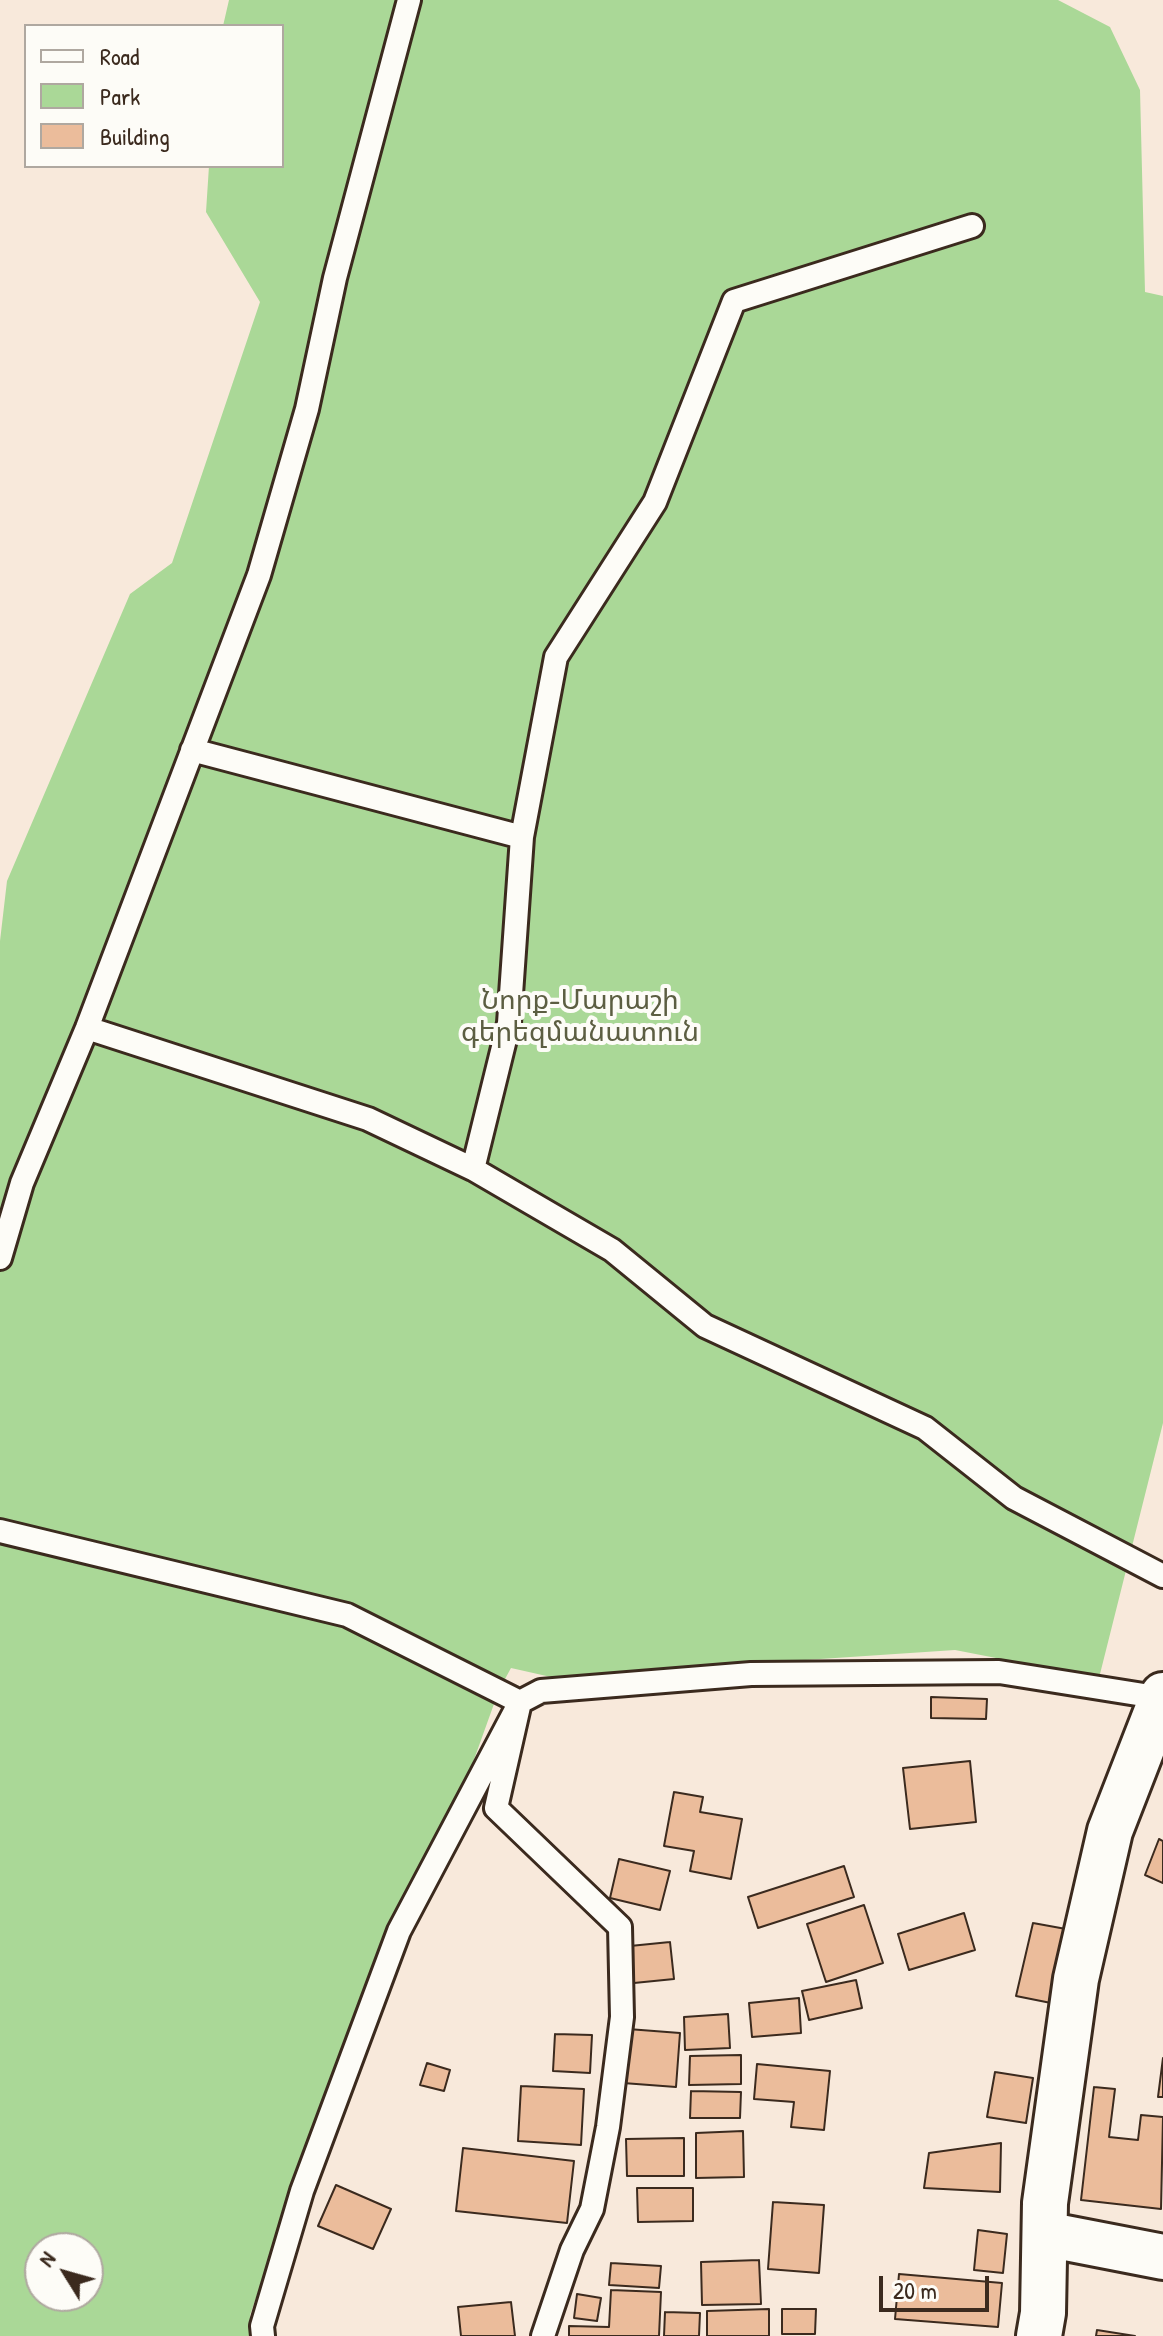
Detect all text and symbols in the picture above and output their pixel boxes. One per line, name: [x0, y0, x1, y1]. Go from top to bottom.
legend: [24, 24, 284, 168]
text: Road: [100, 40, 139, 72]
text: Park: [100, 80, 140, 112]
text: Building: [100, 120, 170, 152]
park label: Նորք-Մարաշի գերեզմանատուն: [461, 985, 699, 1051]
north arrow: [24, 2232, 104, 2312]
text: N: [31, 2245, 62, 2272]
scale bar: [883, 2260, 993, 2310]
text: 20 m: [893, 2274, 937, 2306]

